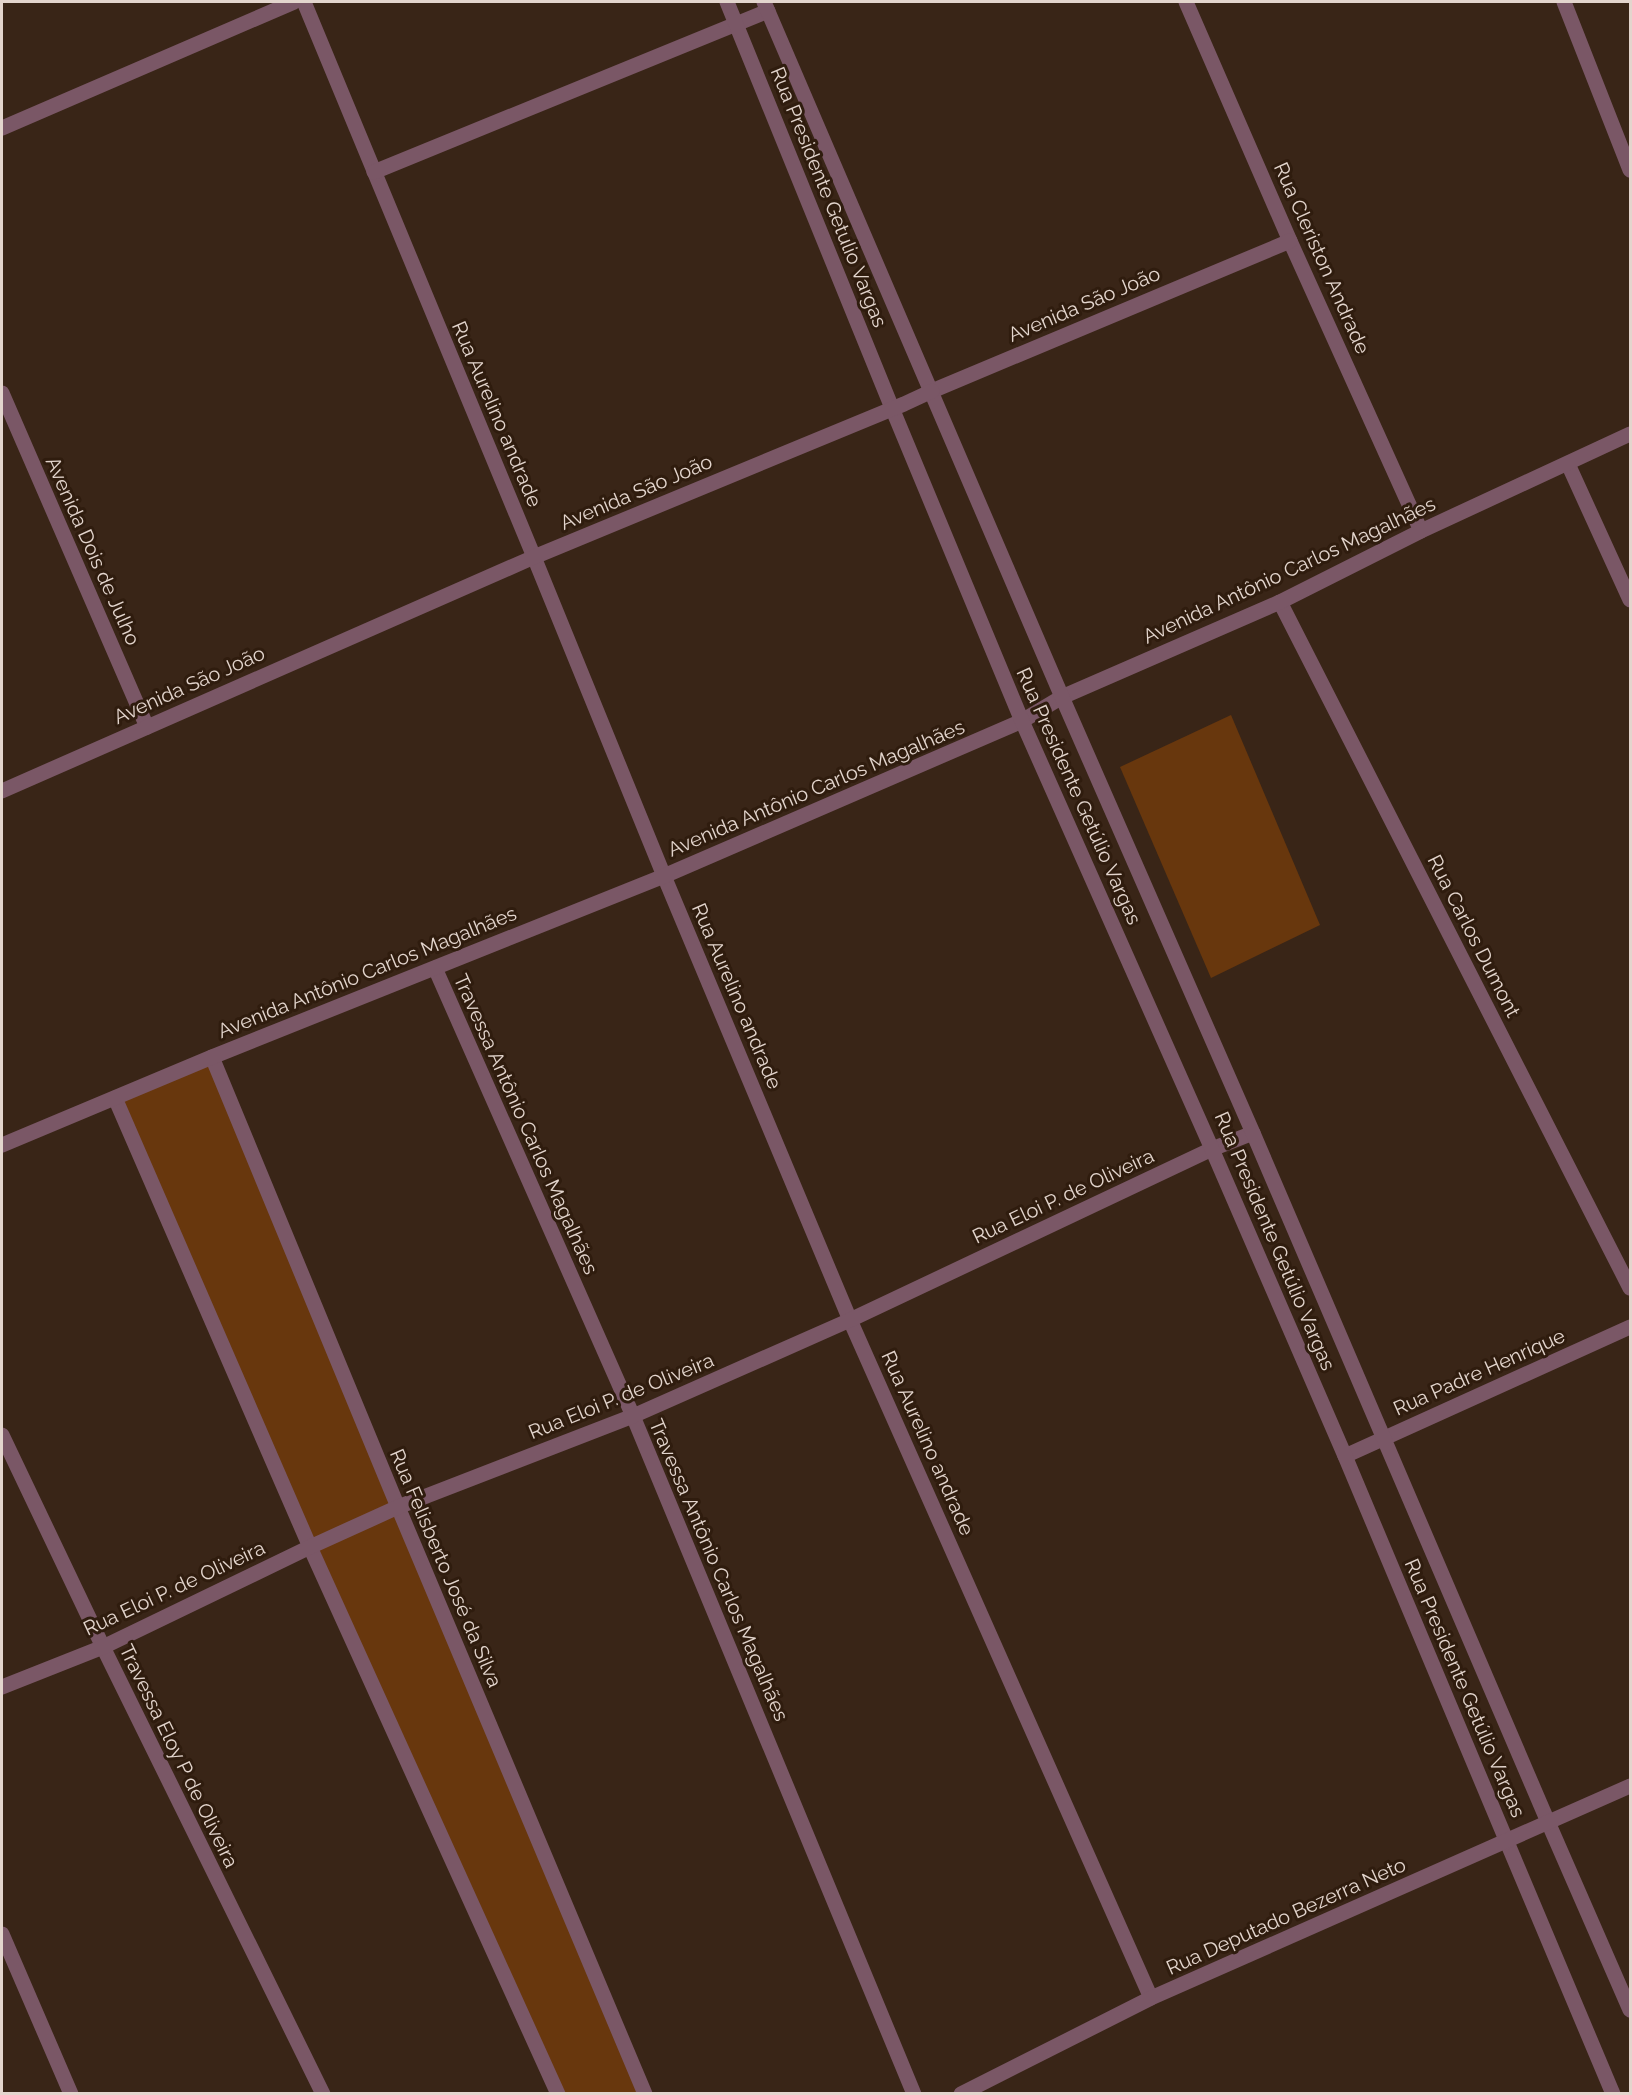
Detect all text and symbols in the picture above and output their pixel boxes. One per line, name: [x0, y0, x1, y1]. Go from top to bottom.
street label: Rua Presidente Getulio Vargas: [766, 63, 892, 331]
street label: Rua Cleriston Andrade: [1269, 159, 1375, 358]
street label: Avenida São João: [1004, 261, 1164, 347]
street label: Rua Aurelino andrade: [447, 318, 547, 511]
street label: Avenida São João: [556, 449, 716, 535]
street label: Avenida Dois de Julho: [41, 453, 145, 649]
street label: Avenida Antônio Carlos Magalhães: [1139, 492, 1439, 648]
street label: Avenida São João: [110, 641, 268, 729]
street label: Rua Presidente Getúlio Vargas: [1011, 664, 1147, 928]
street label: Avenida Antônio Carlos Magalhães: [664, 714, 968, 862]
street label: Rua Carlos Dumont: [1423, 851, 1526, 1022]
street label: Rua Aurelino andrade: [687, 900, 787, 1093]
street label: Avenida Antônio Carlos Magalhães: [214, 901, 520, 1043]
street label: Travessa Antônio Carlos Magalhães: [449, 970, 603, 1278]
street label: Rua Presidente Getúlio Vargas: [1210, 1108, 1340, 1374]
street label: Rua Eloi P. de Oliveira: [968, 1143, 1158, 1249]
street label: Rua Padre Henrique: [1389, 1323, 1569, 1421]
street label: Rua Aurelino andrade: [877, 1347, 980, 1539]
street label: Rua Eloi P. de Oliveira: [525, 1348, 717, 1444]
street label: Travessa Antônio Carlos Magalhães: [644, 1415, 794, 1725]
street label: Rua Felisberto José da Silva: [385, 1445, 507, 1691]
street label: Rua Eloi P. de Oliveira: [79, 1535, 269, 1641]
street label: Rua Presidente Getúlio Vargas: [1400, 1555, 1530, 1821]
street label: Travessa Eloy P de Oliveira: [114, 1641, 244, 1871]
street label: Rua Deputado Bezerra Neto: [1162, 1852, 1410, 1980]

